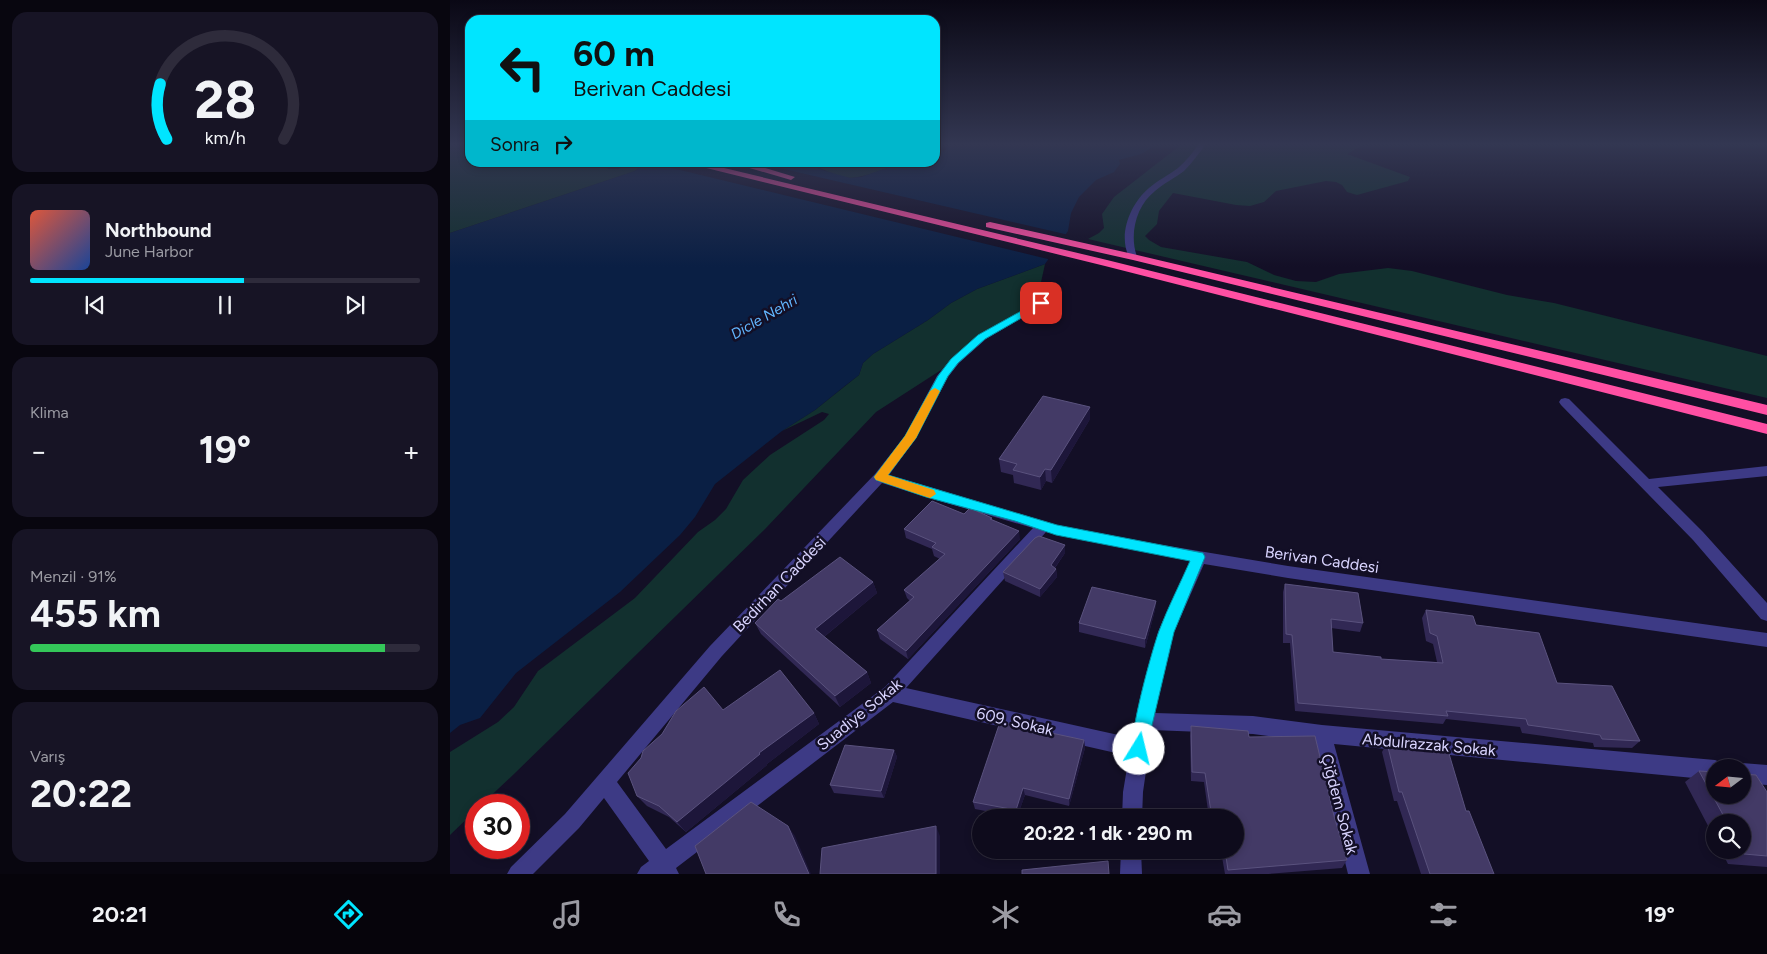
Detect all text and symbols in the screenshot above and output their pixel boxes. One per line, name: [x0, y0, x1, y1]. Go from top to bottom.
text: 60 m: [573, 33, 655, 75]
icon: left: [490, 35, 555, 100]
text: 28: [194, 69, 256, 131]
text: Berivan Caddesi: [573, 75, 731, 102]
text: km/h: [205, 127, 245, 148]
icon: right: [549, 130, 577, 158]
text: Sonra: [490, 133, 539, 156]
text: Northbound: [105, 219, 212, 242]
text: June Harbor: [105, 242, 193, 261]
pin: [1020, 282, 1062, 324]
icon: arrive: [1027, 289, 1055, 317]
water label: Dicle Nehri: [727, 290, 801, 343]
icon: previous: [81, 291, 109, 319]
icon: pause: [211, 291, 239, 319]
icon: next: [341, 291, 369, 319]
text: Klima: [30, 403, 69, 422]
text: 19°: [199, 427, 251, 473]
text: −: [30, 434, 47, 468]
text: +: [403, 434, 420, 468]
street label: Bedirhan Caddesi: [729, 533, 830, 636]
street label: Berivan Caddesi: [1264, 542, 1380, 577]
text: Menzil · 91%: [30, 567, 117, 586]
text: 455 km: [30, 591, 161, 637]
street label: Suadiye Sokak: [813, 674, 906, 754]
street label: 609. Sokak: [975, 703, 1055, 740]
position arrow: [1112, 722, 1164, 774]
street label: Abdulrazzak Sokak: [1361, 729, 1497, 760]
text: Varış: [30, 747, 65, 766]
street label: Çiğdem Sokak: [1317, 752, 1362, 857]
north arrow: [1706, 759, 1751, 804]
map controls: [1706, 759, 1751, 859]
text: 20:22: [30, 771, 132, 817]
speed limit sign: 30: [465, 794, 530, 859]
button: search: [1706, 814, 1751, 859]
text: 20:22 · 1 dk · 290 m: [1024, 822, 1192, 845]
icon: directions: [331, 897, 366, 932]
icon: music: [550, 897, 585, 932]
icon: phone: [769, 897, 804, 932]
icon: climate: [988, 897, 1023, 932]
icon: car: [1207, 897, 1242, 932]
icon: filters: [1426, 897, 1461, 932]
text: 20:21: [92, 901, 148, 928]
text: 19°: [1645, 901, 1675, 928]

